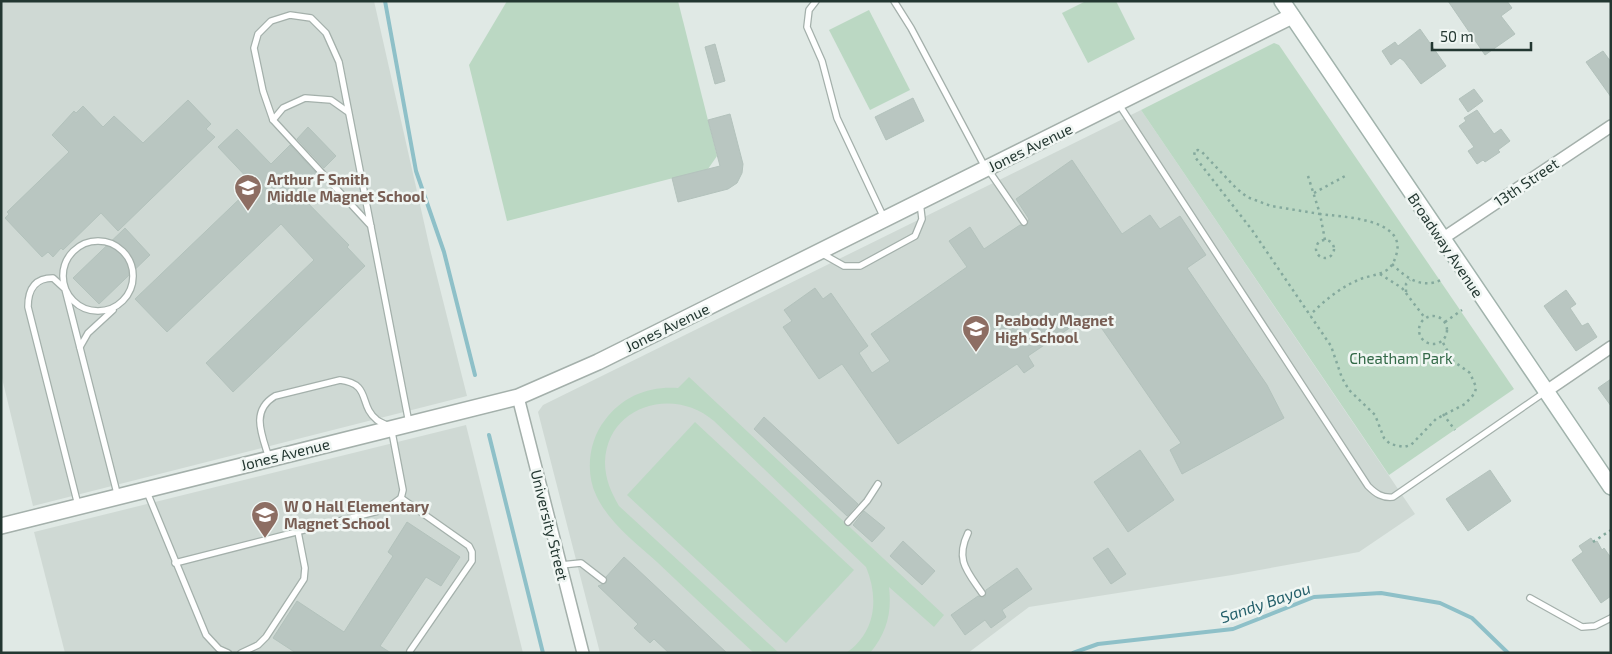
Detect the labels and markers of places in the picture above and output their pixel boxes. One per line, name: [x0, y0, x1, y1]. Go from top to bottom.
place label: Arthur F Smith Middle Magnet School: [267, 170, 425, 205]
school or university icon: Arthur F Smith Middle Magnet School: [233, 173, 263, 212]
place label: Peabody Magnet High School: [995, 311, 1114, 346]
school or university icon: Peabody Magnet High School: [961, 314, 991, 353]
place label: W O Hall Elementary Magnet School: [284, 497, 430, 532]
school or university icon: W O Hall Elementary Magnet School: [250, 500, 280, 539]

